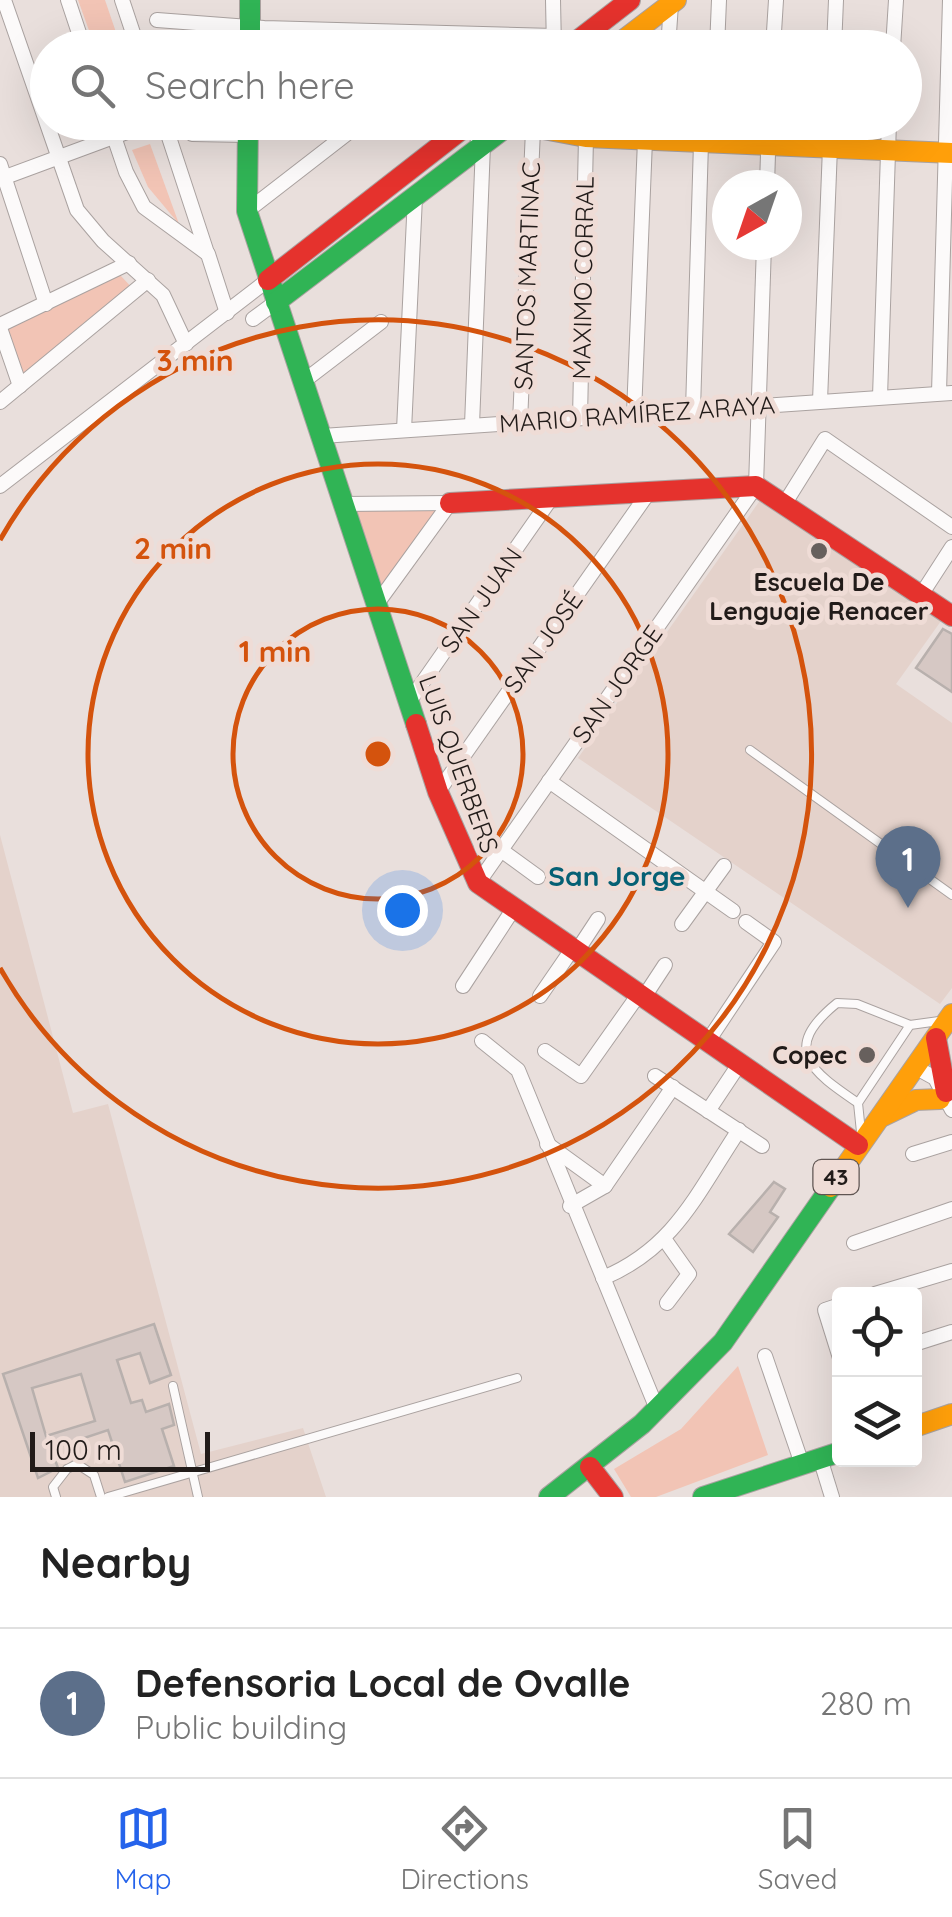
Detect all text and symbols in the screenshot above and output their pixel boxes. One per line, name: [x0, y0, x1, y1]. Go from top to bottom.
search box: [30, 30, 922, 140]
icon: search: [65, 58, 120, 113]
text: Search here: [145, 61, 355, 109]
street label: SANTOS MARTINAC: [507, 161, 546, 391]
north arrow: [712, 170, 802, 260]
street label: MAXIMO CORRAL: [565, 176, 600, 380]
text: 3 min: [156, 341, 234, 379]
street label: MARIO RAMÍREZ ARAYA: [498, 388, 776, 439]
text: 2 min: [134, 529, 212, 567]
marker: Escuela De Lenguaje Renacer: [808, 540, 830, 562]
street label: SAN JUAN: [433, 541, 528, 658]
place label: Escuela De Lenguaje Renacer: [709, 566, 929, 626]
street label: SAN JOSÉ: [496, 585, 589, 699]
street label: SAN JORGE: [565, 619, 669, 749]
text: 1 min: [239, 632, 311, 670]
street label: LUIS QUERBERS: [413, 671, 506, 857]
centre of rings: [360, 736, 396, 772]
pin: 1: [876, 826, 940, 908]
district label: San Jorge: [548, 858, 686, 893]
your location: [377, 885, 428, 936]
place label: Copec: [772, 1039, 847, 1070]
marker: Copec: [856, 1044, 878, 1066]
road number: 43: [814, 1160, 858, 1194]
map controls: [832, 1287, 922, 1467]
button: locate: [832, 1287, 922, 1377]
button: layers: [832, 1377, 922, 1467]
scale bar: [30, 1427, 210, 1472]
text: 100 m: [45, 1432, 122, 1467]
text: Nearby: [40, 1536, 191, 1589]
text: Defensoria Local de Ovalle: [135, 1659, 630, 1707]
text: 1: [66, 1683, 79, 1723]
text: 280 m: [820, 1683, 912, 1723]
text: Public building: [135, 1707, 347, 1747]
tab: Map: [114, 1801, 172, 1896]
tab: Directions: [400, 1801, 529, 1896]
tab: Saved: [758, 1801, 838, 1896]

